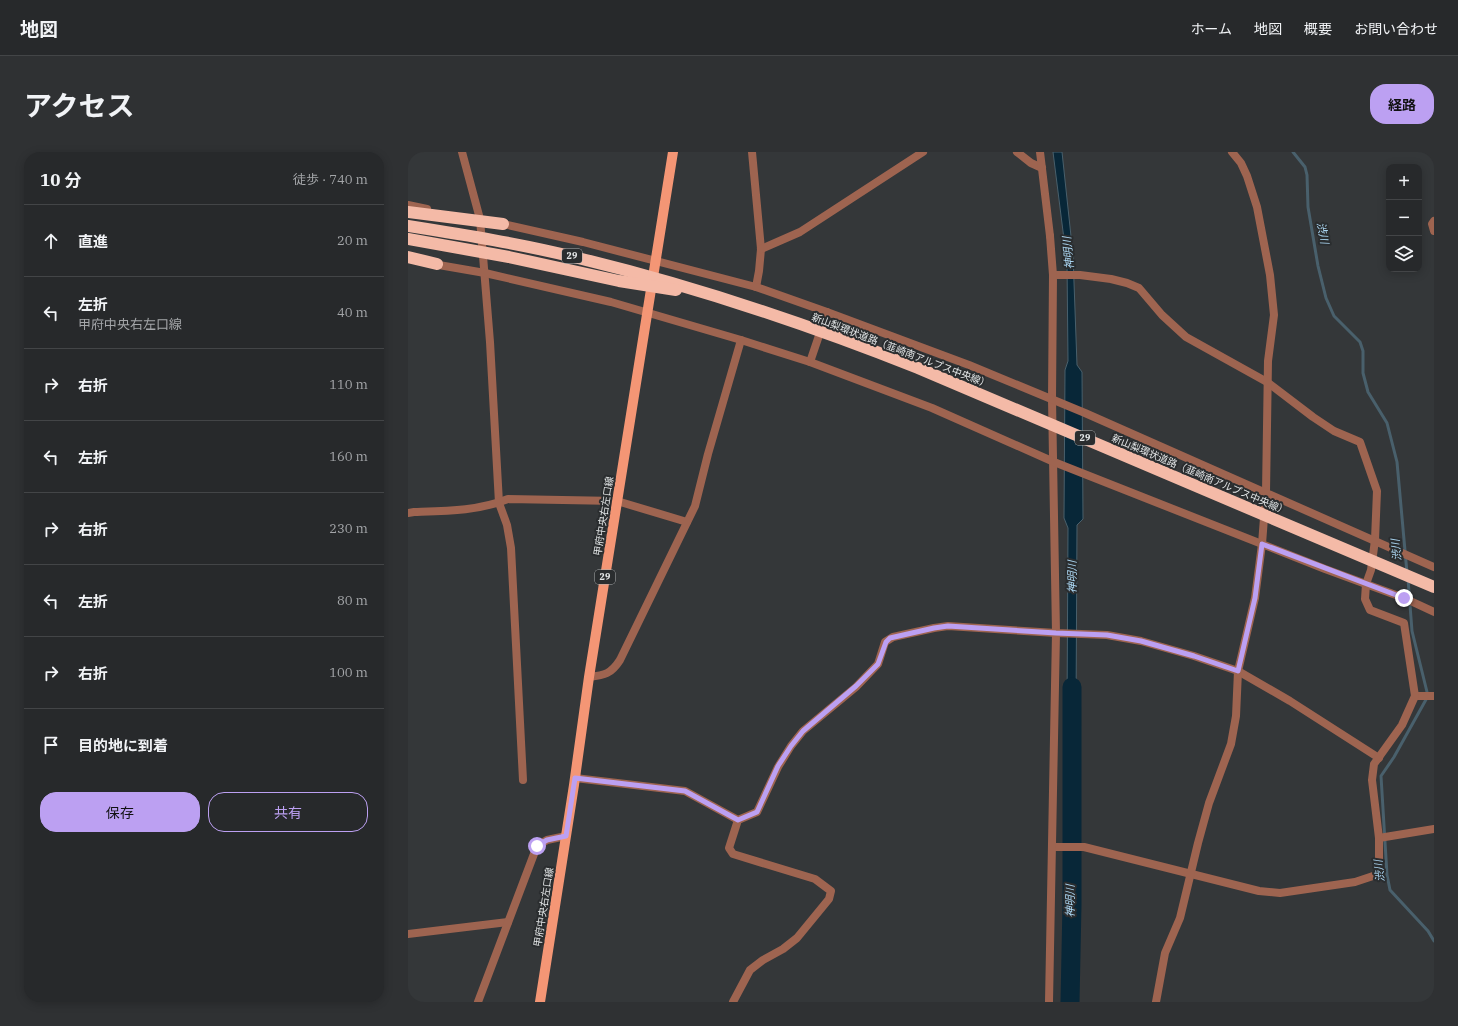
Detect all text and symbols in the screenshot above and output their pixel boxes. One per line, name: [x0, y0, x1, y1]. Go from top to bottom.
text: 地図: [20, 17, 58, 41]
text: ホーム: [1190, 20, 1232, 38]
text: 地図: [1254, 20, 1282, 38]
text: 概要: [1304, 20, 1332, 38]
text: お問い合わせ: [1354, 20, 1438, 38]
button: 経路: [1370, 84, 1434, 124]
text: アクセス: [24, 87, 135, 124]
map controls: [1386, 164, 1422, 272]
button: +: [1386, 164, 1422, 200]
text: 10 分: [40, 169, 81, 191]
text: 徒歩 · 740 m: [293, 171, 368, 188]
button: −: [1386, 200, 1422, 236]
water label: 渋川: [1314, 221, 1332, 246]
icon: ahead: [40, 230, 62, 252]
text: 直進: [78, 232, 108, 251]
text: 20 m: [337, 232, 368, 249]
water label: 神明川: [1060, 235, 1076, 270]
button: layers: [1386, 236, 1422, 272]
road number: 29: [562, 249, 582, 263]
text: 左折: [78, 295, 108, 314]
icon: left: [40, 302, 62, 324]
text: 40 m: [337, 304, 368, 321]
street label: 新山梨環状道路（韮崎南アルプス中央線）: [810, 310, 992, 391]
text: 甲府中央右左口線: [78, 316, 182, 333]
icon: right: [40, 374, 62, 396]
text: 右折: [78, 376, 108, 395]
text: 110 m: [329, 376, 368, 393]
road number: 29: [1075, 431, 1095, 445]
street label: 新山梨環状道路（韮崎南アルプス中央線）: [1110, 431, 1290, 518]
icon: left: [40, 446, 62, 468]
text: 左折: [78, 448, 108, 467]
text: 160 m: [329, 448, 368, 465]
street label: 甲府中央右左口線: [591, 476, 616, 557]
icon: right: [40, 518, 62, 540]
text: 右折: [78, 520, 108, 539]
text: 230 m: [329, 520, 368, 537]
water label: 渋川: [1388, 537, 1404, 562]
water label: 神明川: [1065, 560, 1079, 594]
road number: 29: [595, 570, 615, 584]
route end: [1395, 589, 1413, 607]
icon: left: [40, 590, 62, 612]
text: 左折: [78, 592, 108, 611]
text: 80 m: [337, 592, 368, 609]
icon: right: [40, 662, 62, 684]
text: 右折: [78, 664, 108, 683]
text: 100 m: [329, 664, 368, 681]
icon: arrive: [40, 734, 62, 756]
text: 目的地に到着: [78, 736, 168, 755]
button: 保存: [40, 792, 200, 832]
button: 共有: [208, 792, 368, 832]
route start: [528, 837, 546, 855]
water label: 渋川: [1371, 858, 1387, 883]
street label: 甲府中央右左口線: [531, 867, 556, 948]
water label: 神明川: [1063, 884, 1077, 918]

